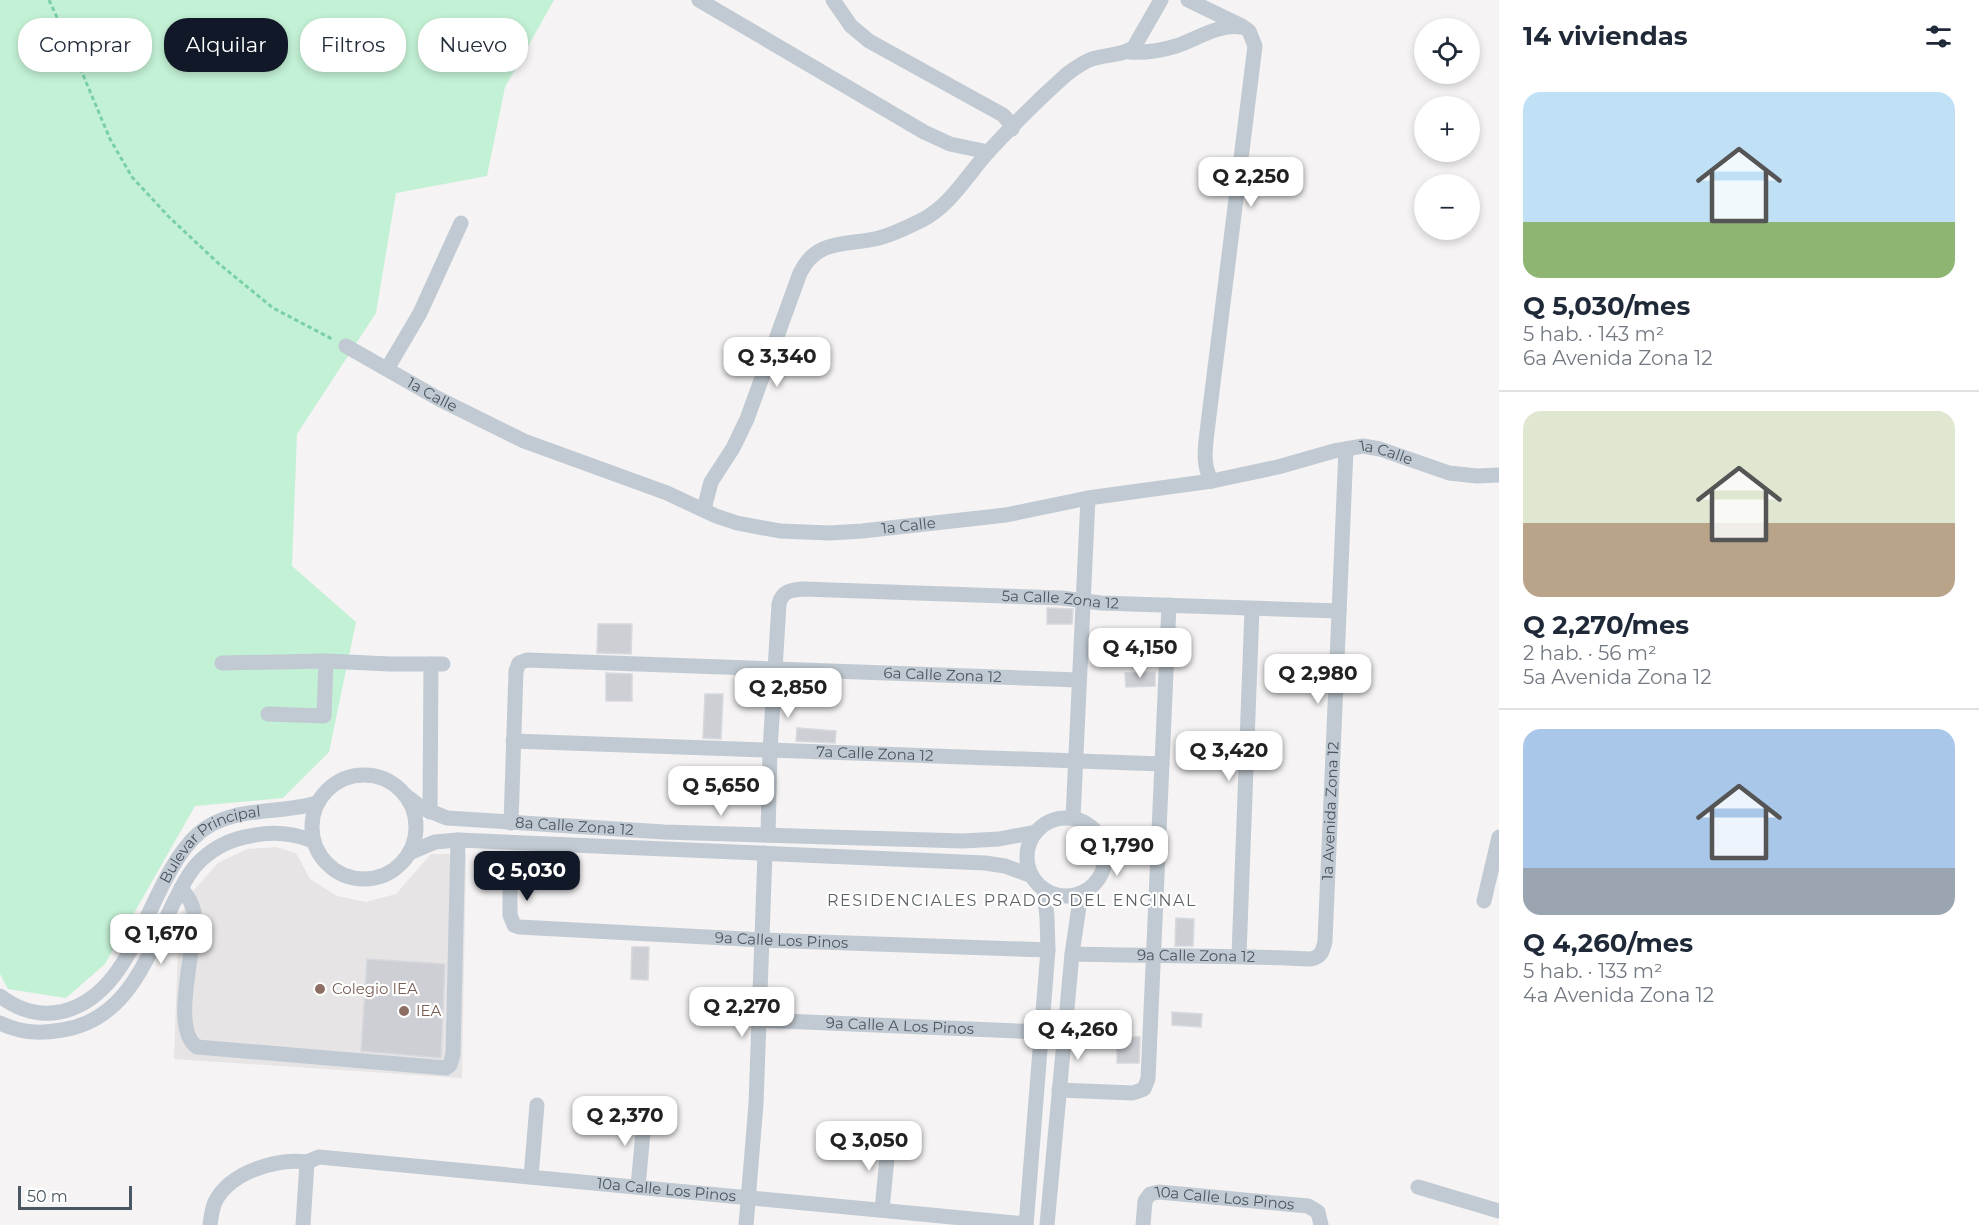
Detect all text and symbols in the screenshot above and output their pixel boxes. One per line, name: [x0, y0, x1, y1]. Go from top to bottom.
chip: Comprar: [18, 18, 152, 72]
chip: Alquilar: [164, 18, 288, 72]
chip: Filtros: [300, 18, 406, 72]
chip: Nuevo: [418, 18, 528, 72]
map controls: [1414, 18, 1480, 240]
button: locate: [1414, 18, 1480, 84]
text: 14 viviendas: [1523, 20, 1688, 52]
icon: filters: [1922, 20, 1955, 53]
button: +: [1414, 96, 1480, 162]
icon: home: [1685, 131, 1793, 239]
pin: Q 2,250: [1196, 157, 1306, 208]
text: Q 2,250: [1212, 164, 1290, 188]
button: −: [1414, 174, 1480, 240]
text: Q 5,030/mes: [1523, 290, 1690, 322]
text: 5 hab. · 143 m²: [1523, 322, 1664, 346]
pin: Q 3,340: [722, 337, 832, 388]
text: Q 3,340: [737, 344, 817, 368]
text: 6a Avenida Zona 12: [1523, 346, 1713, 370]
street label: 1a Calle: [404, 373, 461, 416]
street label: 1a Calle: [1358, 436, 1415, 469]
icon: home: [1685, 450, 1793, 558]
street label: 1a Calle: [880, 513, 937, 538]
street label: 5a Calle Zona 12: [1001, 586, 1119, 613]
text: Q 2,270/mes: [1523, 609, 1689, 641]
pin: Q 4,150: [1085, 628, 1195, 679]
text: Q 4,150: [1103, 635, 1177, 659]
text: 2 hab. · 56 m²: [1523, 641, 1657, 665]
pin: Q 2,980: [1263, 654, 1373, 705]
text: Q 2,980: [1278, 661, 1358, 685]
street label: 6a Calle Zona 12: [883, 663, 1002, 686]
text: 5a Avenida Zona 12: [1523, 665, 1712, 689]
pin: Q 2,850: [733, 668, 843, 719]
text: Q 2,850: [749, 675, 827, 699]
pin: Q 3,420: [1174, 731, 1284, 782]
text: Q 3,420: [1190, 738, 1268, 762]
street label: 1a Avenida Zona 12: [1318, 741, 1343, 880]
street label: 7a Calle Zona 12: [816, 742, 934, 765]
pin: Q 5,650: [666, 766, 776, 817]
icon: home: [1685, 768, 1793, 876]
text: Q 5,650: [682, 773, 760, 797]
street label: Bulevar Principal: [155, 802, 262, 886]
street label: 8a Calle Zona 12: [515, 812, 634, 839]
pin: Q 1,790: [1062, 826, 1172, 877]
text: Q 1,790: [1080, 833, 1154, 857]
pin: Q 5,030: [472, 851, 582, 902]
text: Q 5,030: [488, 858, 566, 882]
district label: RESIDENCIALES PRADOS DEL ENCINAL: [827, 891, 1197, 910]
pin: Q 1,670: [106, 914, 216, 965]
text: Q 1,670: [124, 921, 198, 945]
street label: 9a Calle Los Pinos: [714, 927, 849, 952]
text: Q 4,260/mes: [1523, 927, 1693, 959]
street label: 9a Calle Zona 12: [1137, 945, 1255, 966]
text: 5 hab. · 133 m²: [1523, 959, 1663, 983]
place label: Colegio IEA: [332, 979, 418, 998]
marker: Colegio IEA: [313, 982, 327, 996]
text: 4a Avenida Zona 12: [1523, 983, 1714, 1007]
pin: Q 2,270: [687, 987, 797, 1038]
text: Q 2,270: [703, 994, 781, 1018]
place label: IEA: [416, 1001, 442, 1020]
marker: IEA: [397, 1004, 411, 1018]
pin: Q 4,260: [1023, 1010, 1133, 1061]
street label: 9a Calle A Los Pinos: [825, 1013, 974, 1038]
text: Q 4,260: [1038, 1017, 1118, 1041]
pin: Q 2,370: [570, 1096, 680, 1147]
text: Q 2,370: [586, 1103, 664, 1127]
pin: Q 3,050: [814, 1121, 924, 1172]
text: Q 3,050: [830, 1128, 908, 1152]
street label: 10a Calle Los Pinos: [596, 1173, 737, 1205]
street label: 10a Calle Los Pinos: [1153, 1182, 1295, 1214]
scale bar: [18, 1183, 132, 1210]
text: 50 m: [27, 1187, 68, 1206]

